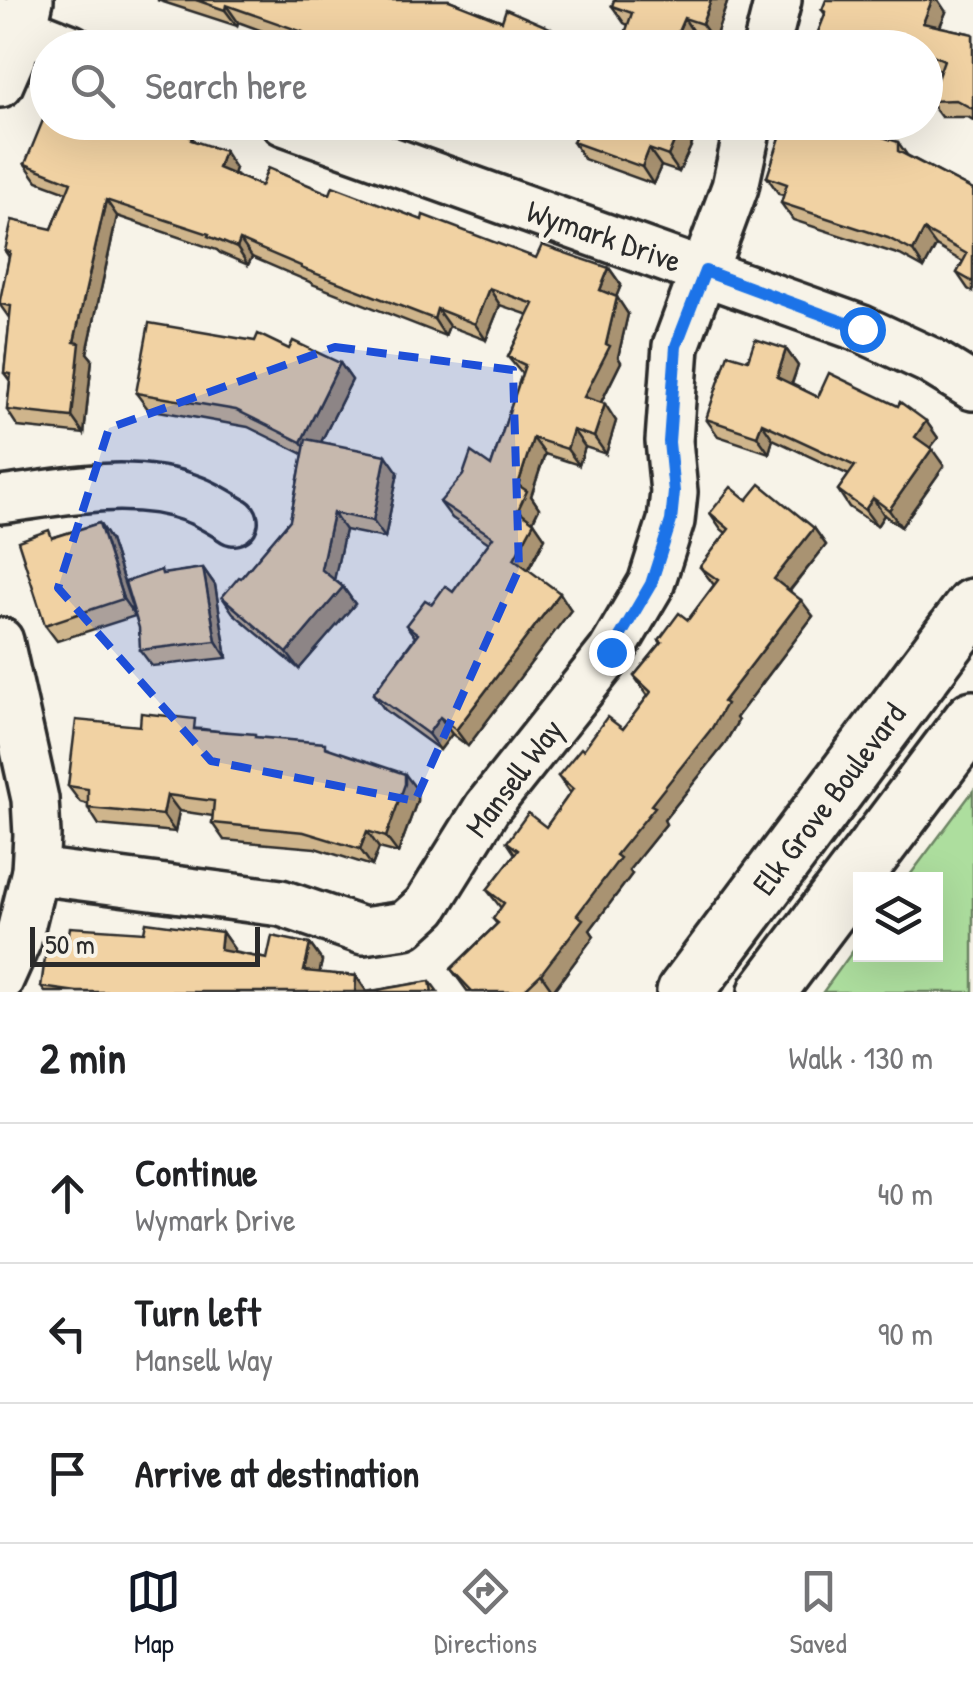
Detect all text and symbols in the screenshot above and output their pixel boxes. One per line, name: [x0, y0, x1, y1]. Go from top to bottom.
search box: [30, 30, 943, 140]
icon: search: [65, 58, 120, 113]
text: Search here: [145, 59, 307, 111]
street label: Wymark Drive: [521, 189, 687, 282]
route start: [840, 307, 886, 353]
route end: [589, 630, 635, 676]
street label: Elk Grove Boulevard: [742, 694, 915, 904]
street label: Mansell Way: [455, 710, 572, 846]
map controls: [853, 872, 943, 962]
button: layers: [853, 872, 943, 962]
scale bar: [30, 922, 260, 966]
text: 50 m: [45, 925, 95, 963]
text: 2 min: [40, 1029, 126, 1086]
text: Walk · 130 m: [788, 1036, 933, 1079]
text: Continue: [135, 1146, 257, 1198]
icon: ahead: [40, 1166, 95, 1221]
text: 40 m: [878, 1172, 933, 1215]
text: Wymark Drive: [135, 1198, 296, 1241]
text: Turn left: [135, 1286, 260, 1338]
icon: left: [40, 1306, 95, 1361]
text: 90 m: [878, 1312, 933, 1355]
text: Mansell Way: [135, 1338, 273, 1381]
icon: arrive: [40, 1446, 95, 1501]
text: Arrive at destination: [135, 1447, 419, 1499]
tab: Map: [126, 1564, 181, 1662]
tab: Directions: [434, 1564, 537, 1662]
tab: Saved: [790, 1564, 847, 1662]

